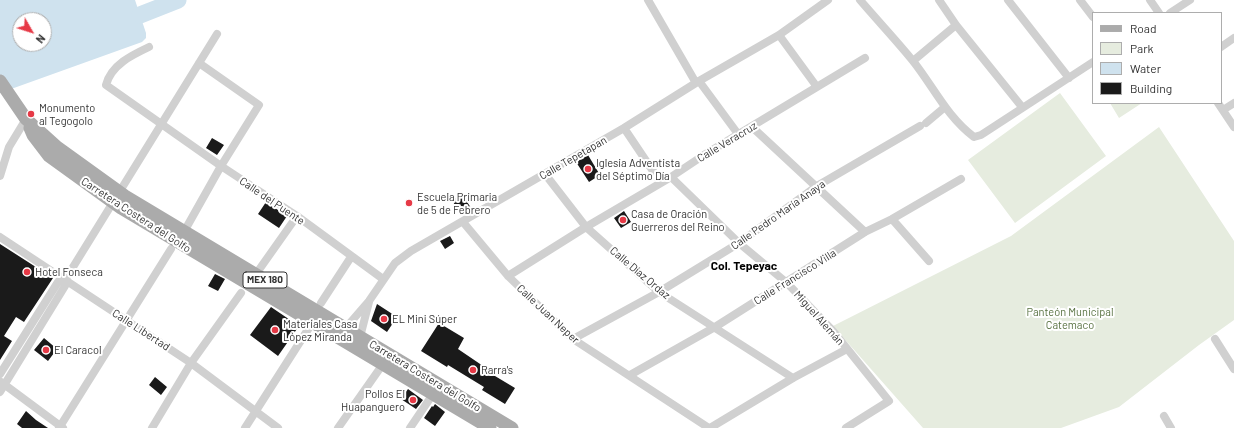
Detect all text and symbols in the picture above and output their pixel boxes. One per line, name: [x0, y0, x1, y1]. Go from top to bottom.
north arrow: [12, 12, 52, 52]
legend: [1092, 12, 1222, 104]
text: Road: [1130, 21, 1157, 35]
text: N: [34, 32, 48, 46]
text: Park: [1130, 41, 1154, 55]
text: Water: [1130, 61, 1161, 75]
text: Building: [1130, 81, 1172, 95]
place label: Monumento al Tegogolo: [39, 101, 95, 127]
marker: Monumento al Tegogolo: [26, 109, 36, 119]
street label: Calle Veracruz: [695, 119, 759, 165]
street label: Calle Tepetapan: [537, 133, 609, 183]
place label: Iglesia Adventista del Séptimo Día: [596, 156, 680, 182]
marker: Iglesia Adventista del Séptimo Día: [583, 164, 593, 174]
street label: Calle del Puente: [237, 174, 307, 228]
street label: Carretera Costera del Golfo: [79, 175, 193, 255]
street label: Calle Pedro María Anaya: [728, 177, 828, 253]
place label: Escuela Primaria de 5 de Febrero: [417, 190, 497, 216]
marker: Escuela Primaria de 5 de Febrero: [404, 198, 414, 208]
place label: Casa de Oración Guerreros del Reino: [631, 207, 725, 233]
marker: Casa de Oración Guerreros del Reino: [618, 215, 628, 225]
street label: Calle Díaz Ordaz: [607, 244, 673, 302]
street label: Calle Francisco Villa: [751, 246, 839, 308]
district label: Col. Tepeyac: [711, 259, 777, 273]
place label: Hotel Fonseca: [35, 265, 103, 279]
marker: Hotel Fonseca: [22, 267, 32, 277]
road number: MEX 180: [243, 272, 287, 288]
street label: Calle Juan Neper: [514, 282, 582, 346]
street label: Miguel Alemán: [791, 288, 847, 348]
park label: Panteón Municipal Catemaco: [1027, 305, 1113, 331]
street label: Calle Libertad: [110, 306, 172, 354]
place label: EL Mini Súper: [392, 312, 457, 326]
marker: EL Mini Súper: [379, 314, 389, 324]
place label: Materiales Casa López Miranda: [283, 317, 357, 343]
marker: Materiales Casa López Miranda: [270, 325, 280, 335]
street label: Carretera Costera del Golfo: [367, 337, 483, 415]
place label: El Caracol: [54, 343, 101, 357]
marker: El Caracol: [41, 345, 51, 355]
place label: Rarra's: [481, 363, 513, 377]
marker: Rarra's: [468, 365, 478, 375]
place label: Pollos El Huapanguero: [341, 387, 405, 413]
marker: Pollos El Huapanguero: [408, 395, 418, 405]

